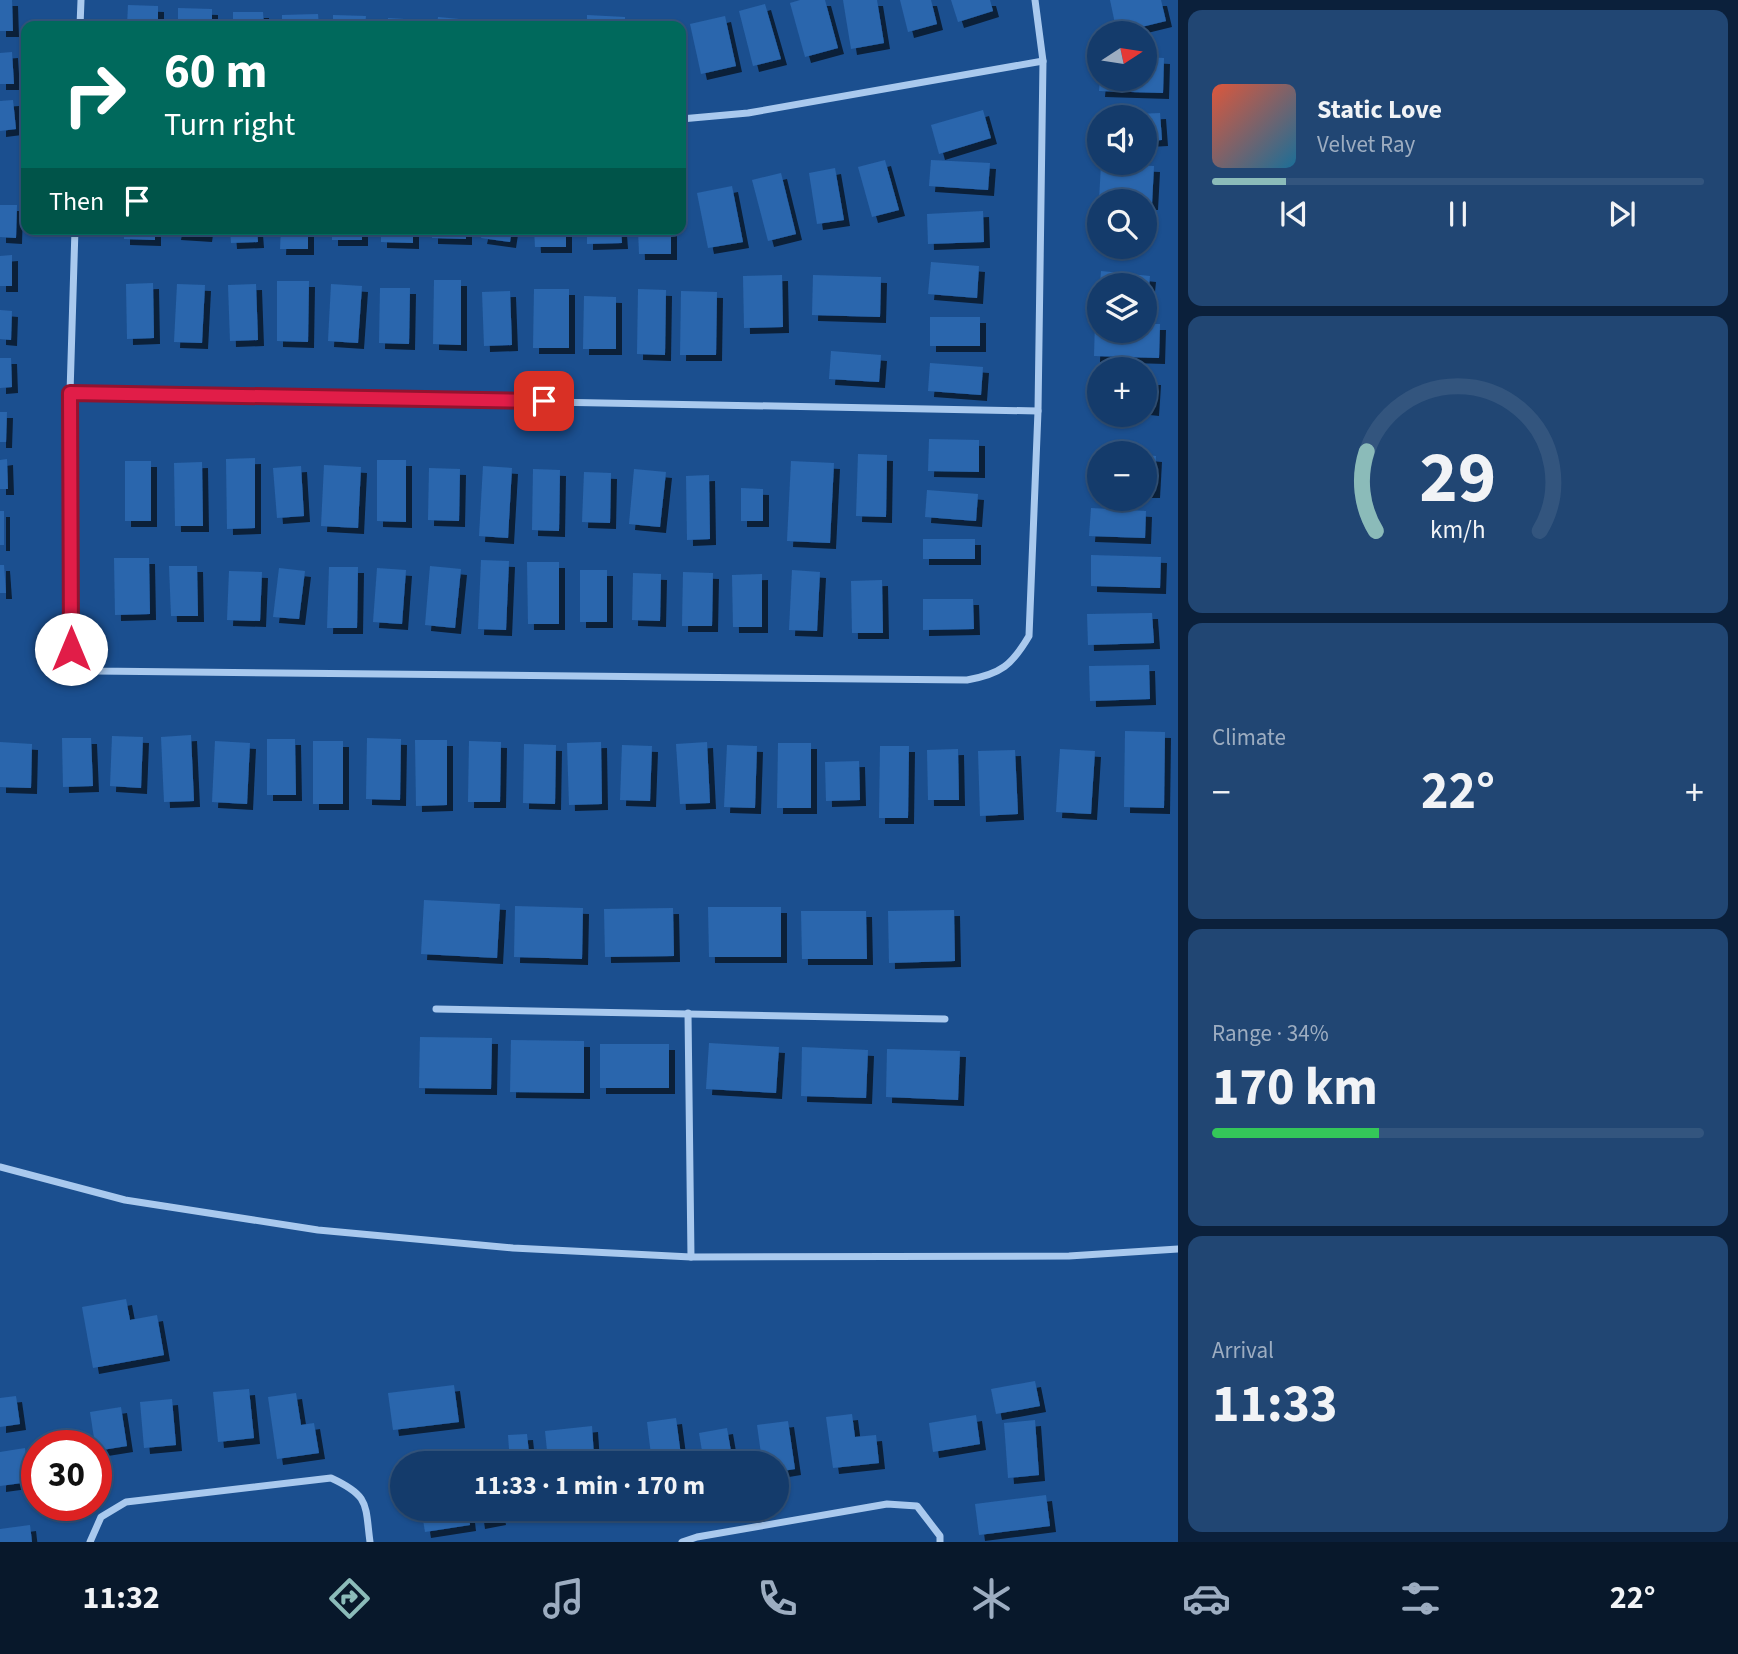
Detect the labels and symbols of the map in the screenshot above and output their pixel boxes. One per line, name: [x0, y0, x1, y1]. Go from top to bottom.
north arrow: [1087, 21, 1157, 91]
pin: [514, 371, 574, 431]
position arrow: [34, 612, 108, 686]
speed limit sign: 30: [21, 1430, 112, 1521]

